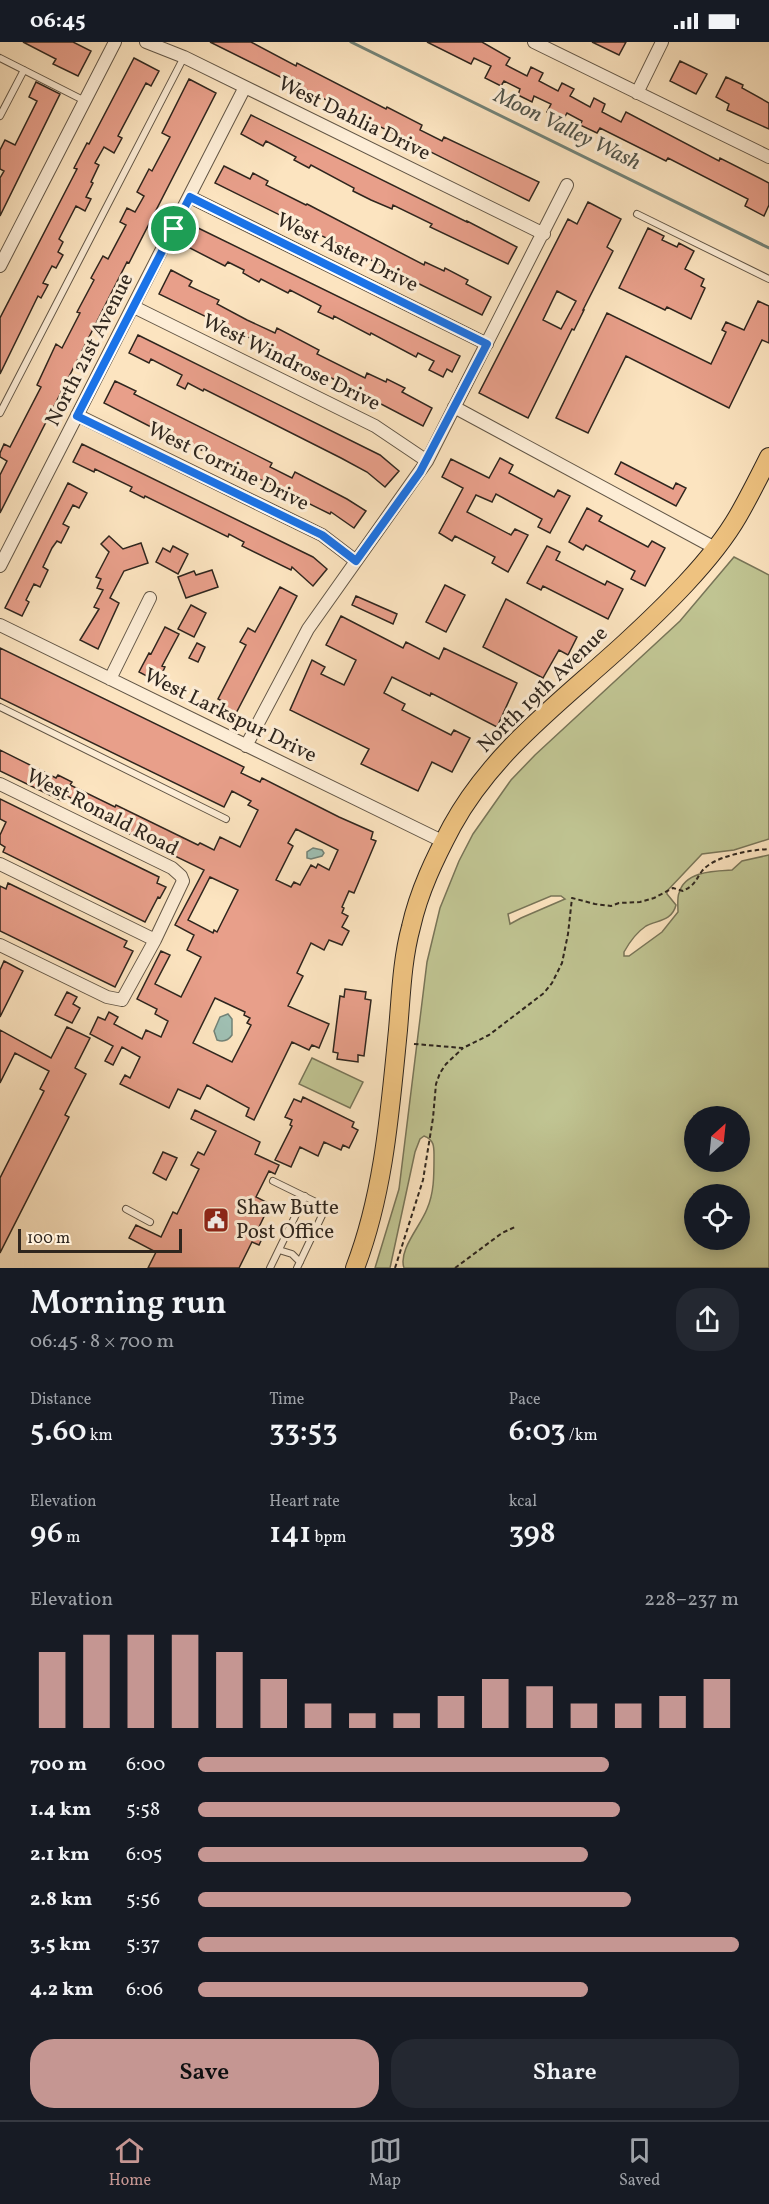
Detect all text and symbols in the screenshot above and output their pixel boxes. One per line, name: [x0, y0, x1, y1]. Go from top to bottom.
text: 06:45: [30, 6, 86, 37]
street label: West Dahlia Drive: [273, 69, 435, 169]
water label: Moon Valley Wash: [488, 81, 646, 179]
pin: [148, 203, 199, 254]
street label: West Aster Drive: [271, 206, 423, 300]
icon: arrive: [157, 212, 190, 245]
street label: North 21st Avenue: [39, 268, 141, 432]
street label: West Windrose Drive: [197, 307, 385, 419]
street label: West Corrine Drive: [142, 415, 314, 519]
street label: North 19th Avenue: [471, 620, 615, 760]
street label: West Larkspur Drive: [138, 661, 322, 771]
street label: West Ronald Road: [21, 762, 183, 864]
north arrow: [684, 1106, 750, 1172]
map controls: [684, 1106, 750, 1250]
button: locate: [684, 1184, 750, 1250]
place label: Shaw Butte Post Office: [236, 1194, 339, 1247]
public building icon: Shaw Butte Post Office: [201, 1205, 231, 1235]
scale bar: [18, 1226, 182, 1254]
text: 100 m: [27, 1228, 70, 1250]
text: Morning run: [30, 1282, 227, 1328]
button: share: [676, 1288, 739, 1351]
text: 06:45 · 8 × 700 m: [30, 1328, 174, 1356]
text: Distance: [30, 1389, 91, 1411]
text: Time: [269, 1389, 304, 1411]
text: Pace: [509, 1389, 541, 1411]
text: 5.60: [30, 1411, 87, 1453]
text: 33:53: [269, 1411, 338, 1453]
text: 6:03: [509, 1411, 566, 1453]
text: km: [87, 1425, 113, 1447]
text: /km: [566, 1425, 598, 1447]
text: Elevation: [30, 1491, 97, 1513]
text: Heart rate: [269, 1491, 340, 1513]
text: kcal: [509, 1491, 537, 1513]
text: 96: [30, 1513, 63, 1555]
text: 141: [269, 1513, 311, 1555]
text: 398: [509, 1513, 556, 1555]
text: m: [63, 1527, 80, 1549]
text: bpm: [311, 1527, 346, 1549]
text: Elevation: [30, 1586, 113, 1614]
text: 228–237 m: [644, 1586, 739, 1614]
text: 700 m: [30, 1751, 87, 1779]
text: 6:00: [126, 1751, 165, 1779]
text: 1.4 km: [30, 1796, 91, 1824]
text: 5:58: [126, 1796, 160, 1824]
text: 2.1 km: [30, 1841, 90, 1869]
text: 6:05: [126, 1841, 162, 1869]
text: 2.8 km: [30, 1886, 92, 1914]
text: 5:56: [126, 1886, 160, 1914]
text: 3.5 km: [30, 1931, 91, 1959]
text: 5:37: [126, 1931, 160, 1959]
text: 4.2 km: [30, 1976, 94, 2004]
text: 6:06: [126, 1976, 163, 2004]
button: Save: [30, 2039, 379, 2108]
button: Share: [391, 2039, 739, 2108]
tab: Home: [109, 2134, 151, 2192]
tab: Map: [369, 2134, 402, 2192]
tab: Saved: [619, 2134, 660, 2192]

